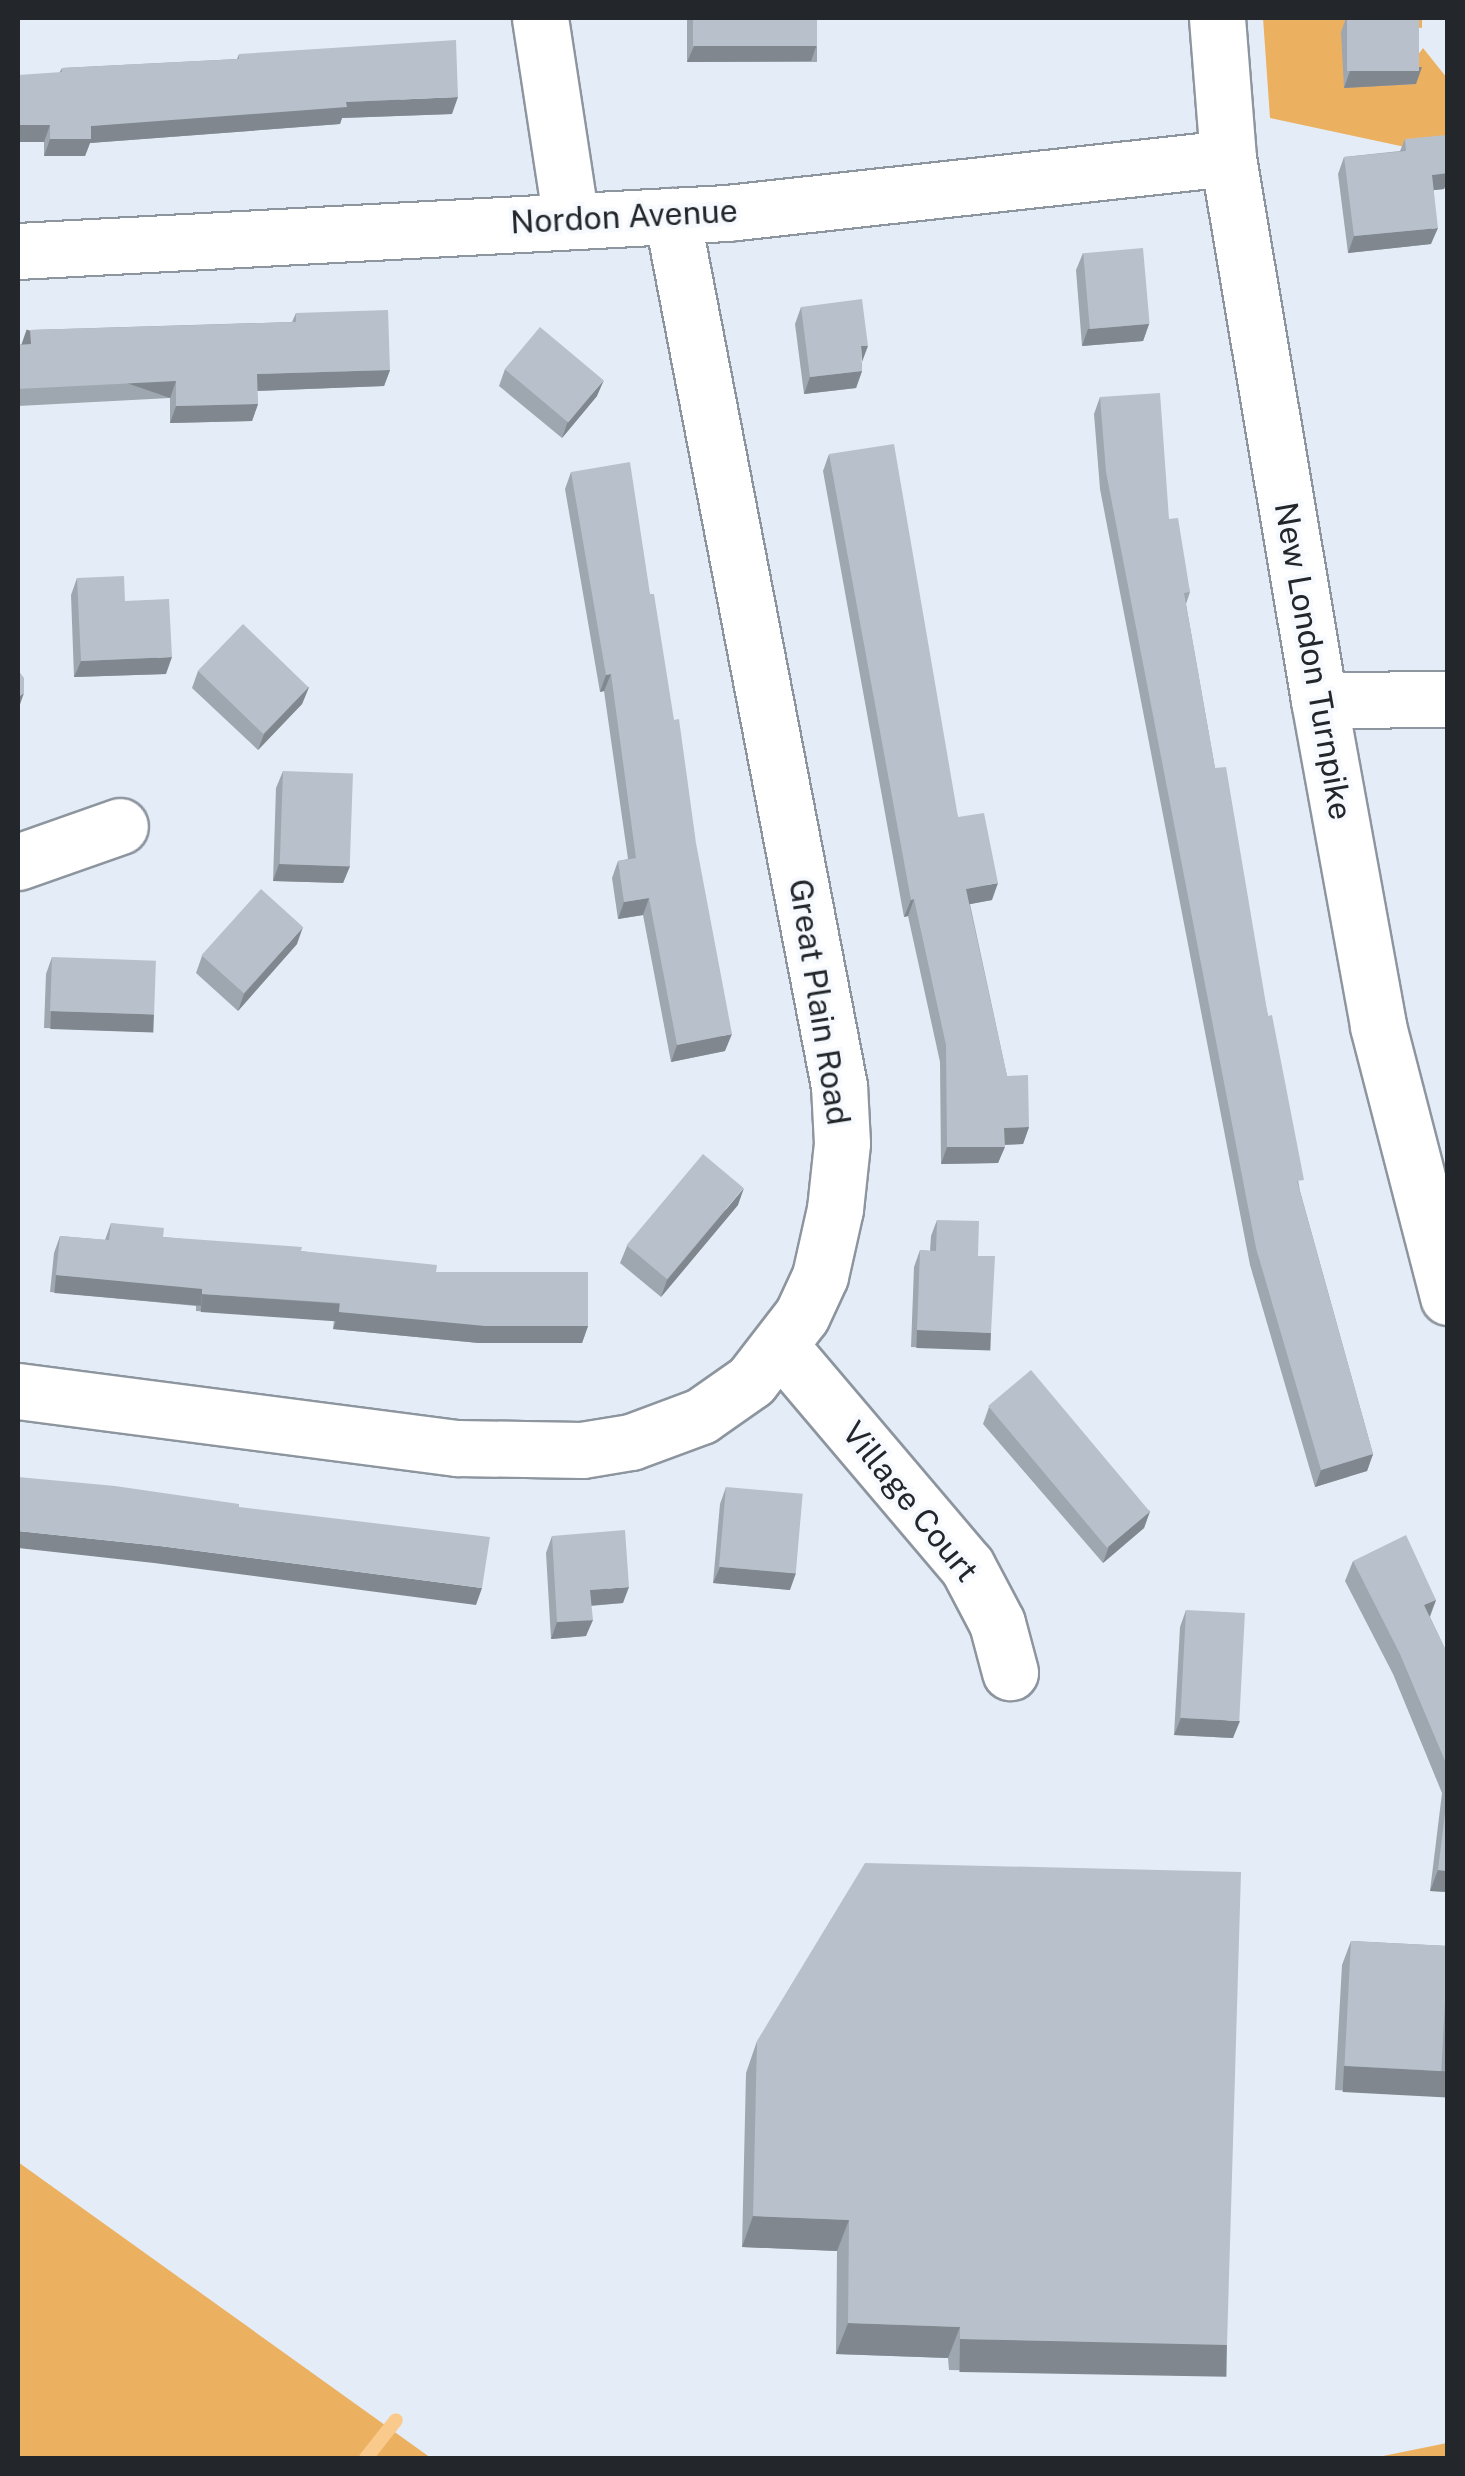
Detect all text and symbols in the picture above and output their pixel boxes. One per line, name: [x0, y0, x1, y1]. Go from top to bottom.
street label: Nordon Avenue: [509, 192, 739, 242]
street label: New London Turnpike: [1266, 499, 1360, 823]
street label: Great Plain Road: [781, 876, 857, 1128]
street label: Village Court: [834, 1414, 986, 1590]

